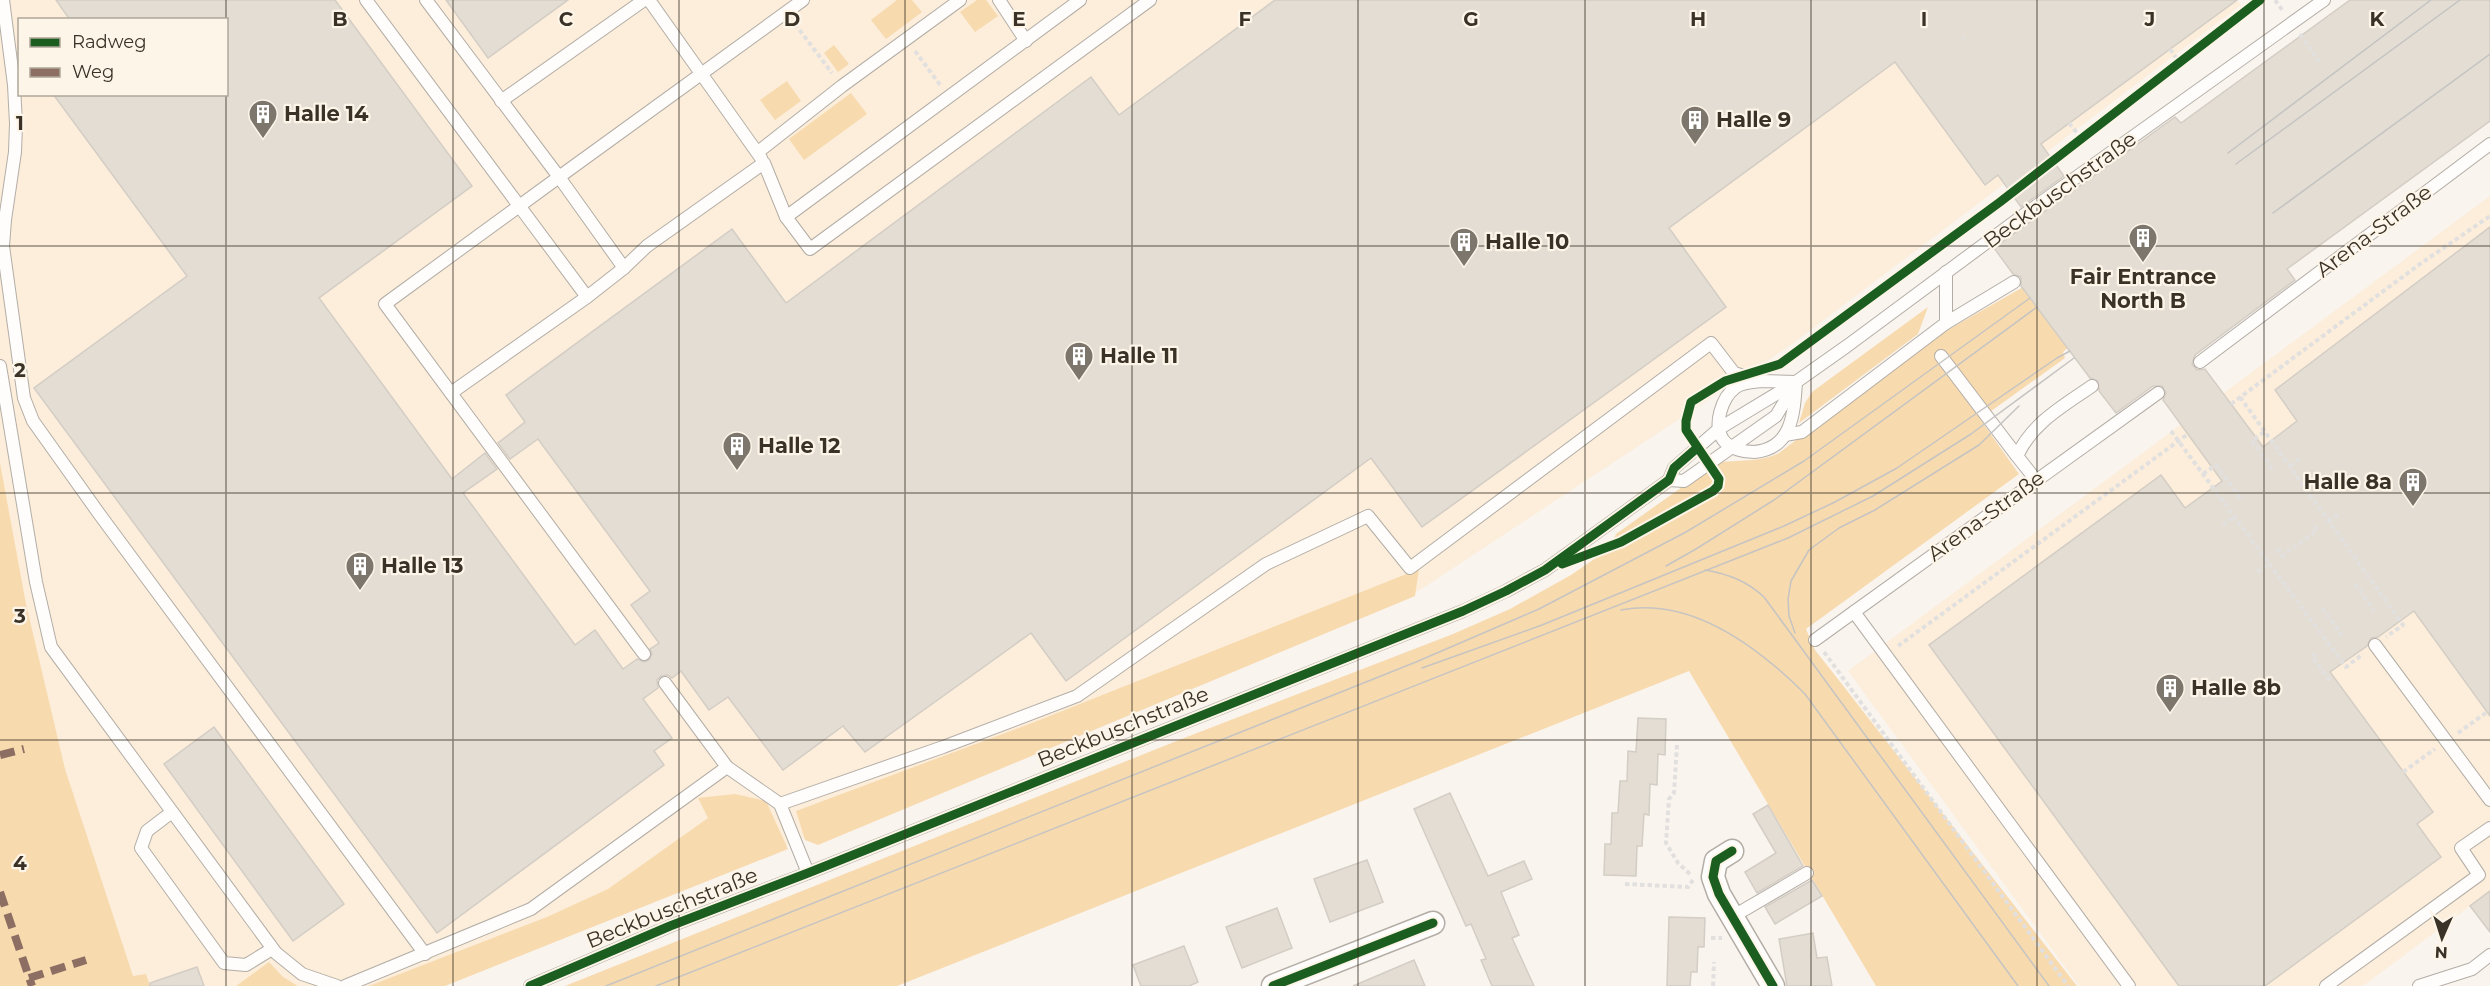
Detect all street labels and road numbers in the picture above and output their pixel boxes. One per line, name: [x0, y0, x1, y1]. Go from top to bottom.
street label: Beckbuschstraße: [1978, 126, 2141, 253]
street label: Arena-Straße: [2311, 179, 2436, 282]
street label: Arena-Straße: [1922, 465, 2049, 566]
street label: Beckbuschstraße: [1033, 681, 1212, 772]
street label: Beckbuschstraße: [582, 862, 761, 953]

